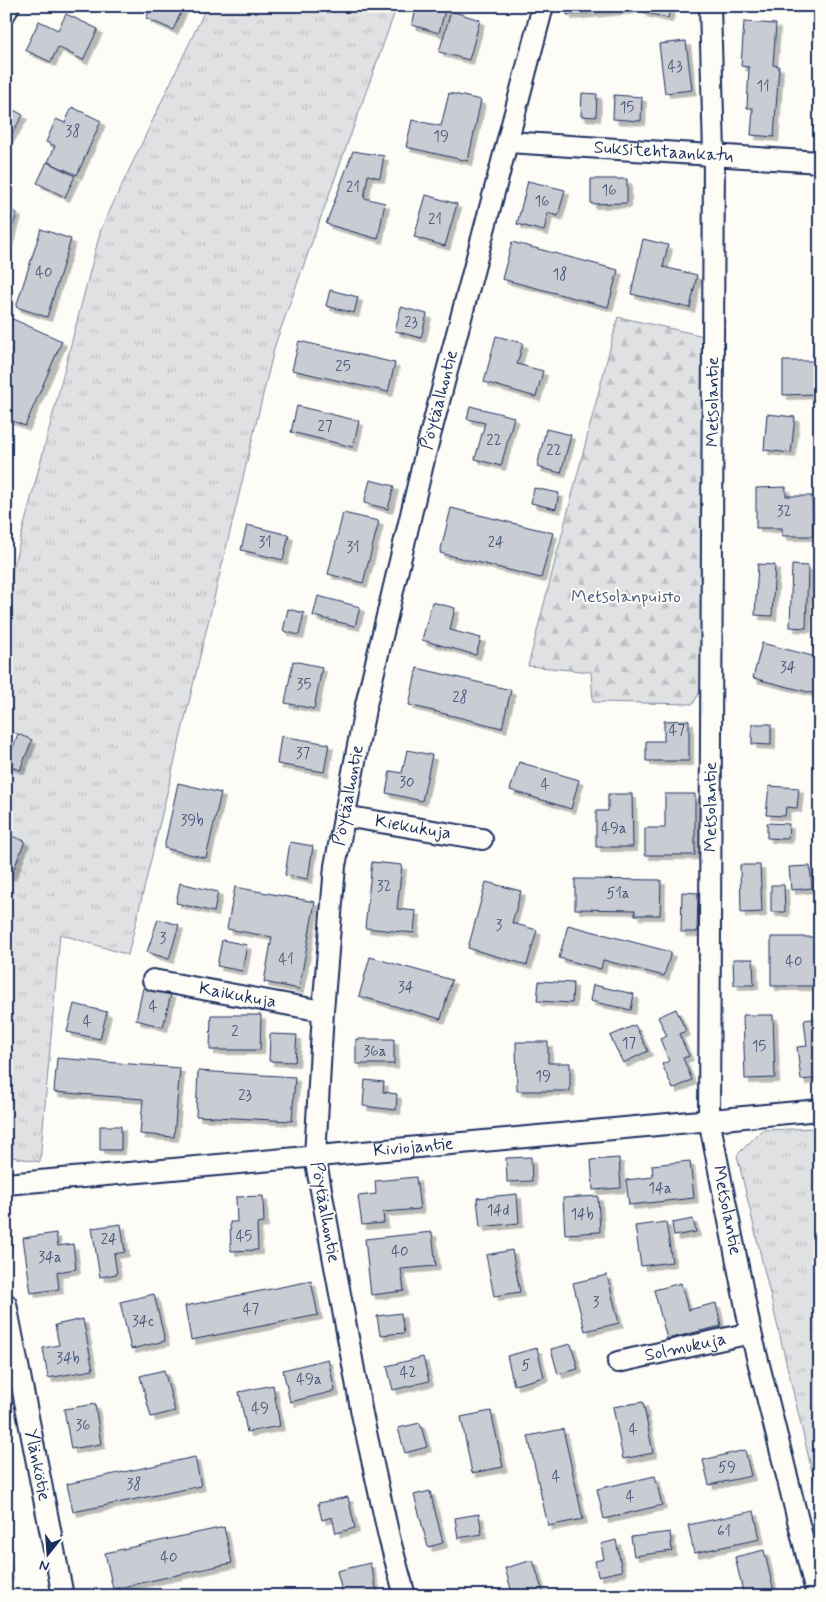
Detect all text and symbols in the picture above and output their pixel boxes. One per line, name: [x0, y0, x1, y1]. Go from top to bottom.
house number: 43: [667, 57, 683, 77]
house number: 11: [756, 77, 770, 97]
house number: 15: [620, 98, 634, 118]
house number: 38: [65, 122, 81, 142]
house number: 19: [433, 127, 449, 147]
street label: Suksitehtaankatu: [593, 136, 734, 168]
house number: 21: [346, 178, 360, 198]
house number: 16: [601, 181, 617, 201]
house number: 16: [534, 192, 550, 212]
house number: 21: [428, 210, 442, 230]
house number: 40: [35, 263, 53, 283]
house number: 18: [553, 265, 567, 285]
house number: 23: [404, 313, 418, 333]
street label: Pöytäalhontie: [415, 347, 464, 452]
house number: 25: [335, 357, 351, 377]
street label: Metsolantie: [701, 357, 725, 447]
house number: 27: [318, 417, 333, 437]
house number: 22: [486, 431, 502, 451]
house number: 22: [546, 441, 562, 461]
house number: 32: [777, 502, 791, 522]
house number: 31: [258, 533, 272, 553]
house number: 24: [488, 533, 504, 553]
house number: 31: [346, 538, 360, 558]
park label: Metsolanpuisto: [571, 585, 681, 609]
house number: 34: [780, 658, 796, 678]
house number: 35: [297, 675, 311, 695]
house number: 28: [452, 688, 468, 708]
house number: 47: [669, 721, 686, 741]
street label: Pöytäalhontie: [327, 743, 370, 848]
house number: 37: [296, 744, 311, 764]
street label: Metsolantie: [699, 762, 723, 852]
house number: 30: [399, 773, 415, 793]
house number: 4: [541, 775, 550, 795]
street label: Kiekukuja: [373, 809, 453, 846]
house number: 39b: [180, 811, 204, 831]
house number: 49a: [601, 819, 627, 839]
house number: 32: [377, 877, 391, 897]
house number: 51a: [606, 884, 630, 904]
house number: 3: [496, 916, 503, 936]
house number: 3: [160, 929, 167, 949]
house number: 41: [278, 950, 294, 970]
house number: 40: [785, 952, 803, 972]
street label: Kaikukuja: [197, 977, 278, 1014]
house number: 34: [398, 978, 414, 998]
house number: 4: [149, 997, 158, 1017]
house number: 4: [83, 1012, 92, 1032]
house number: 2: [231, 1022, 239, 1042]
house number: 17: [622, 1034, 637, 1054]
house number: 15: [752, 1037, 766, 1057]
house number: 36a: [364, 1042, 387, 1062]
house number: 19: [535, 1067, 551, 1087]
house number: 23: [238, 1086, 252, 1106]
street label: Kiviojantie: [372, 1132, 455, 1163]
street label: Pöytäalhontie: [304, 1160, 346, 1264]
street label: Metsolantie: [706, 1163, 747, 1257]
house number: 14a: [648, 1179, 672, 1199]
house number: 14d: [487, 1201, 509, 1221]
house number: 14b: [570, 1205, 594, 1225]
house number: 45: [236, 1227, 252, 1247]
house number: 24: [101, 1230, 117, 1250]
house number: 40: [391, 1242, 409, 1262]
house number: 34a: [38, 1248, 62, 1268]
house number: 3: [593, 1293, 600, 1313]
house number: 47: [243, 1300, 260, 1320]
house number: 34c: [132, 1312, 154, 1332]
street label: Solmukuja: [642, 1327, 728, 1368]
house number: 34b: [56, 1349, 80, 1369]
house number: 5: [521, 1356, 531, 1376]
house number: 42: [400, 1363, 416, 1383]
house number: 49a: [296, 1370, 322, 1390]
house number: 49: [251, 1399, 269, 1419]
house number: 36: [75, 1416, 91, 1436]
house number: 4: [629, 1420, 638, 1440]
street label: Ylänkötie: [19, 1427, 56, 1503]
house number: 59: [718, 1458, 736, 1478]
house number: 4: [552, 1467, 561, 1487]
house number: 38: [126, 1475, 142, 1495]
house number: 4: [626, 1487, 635, 1507]
house number: 61: [717, 1522, 731, 1542]
north arrow: [22, 1530, 72, 1580]
house number: 40: [160, 1548, 178, 1568]
text: N: [37, 1556, 52, 1575]

